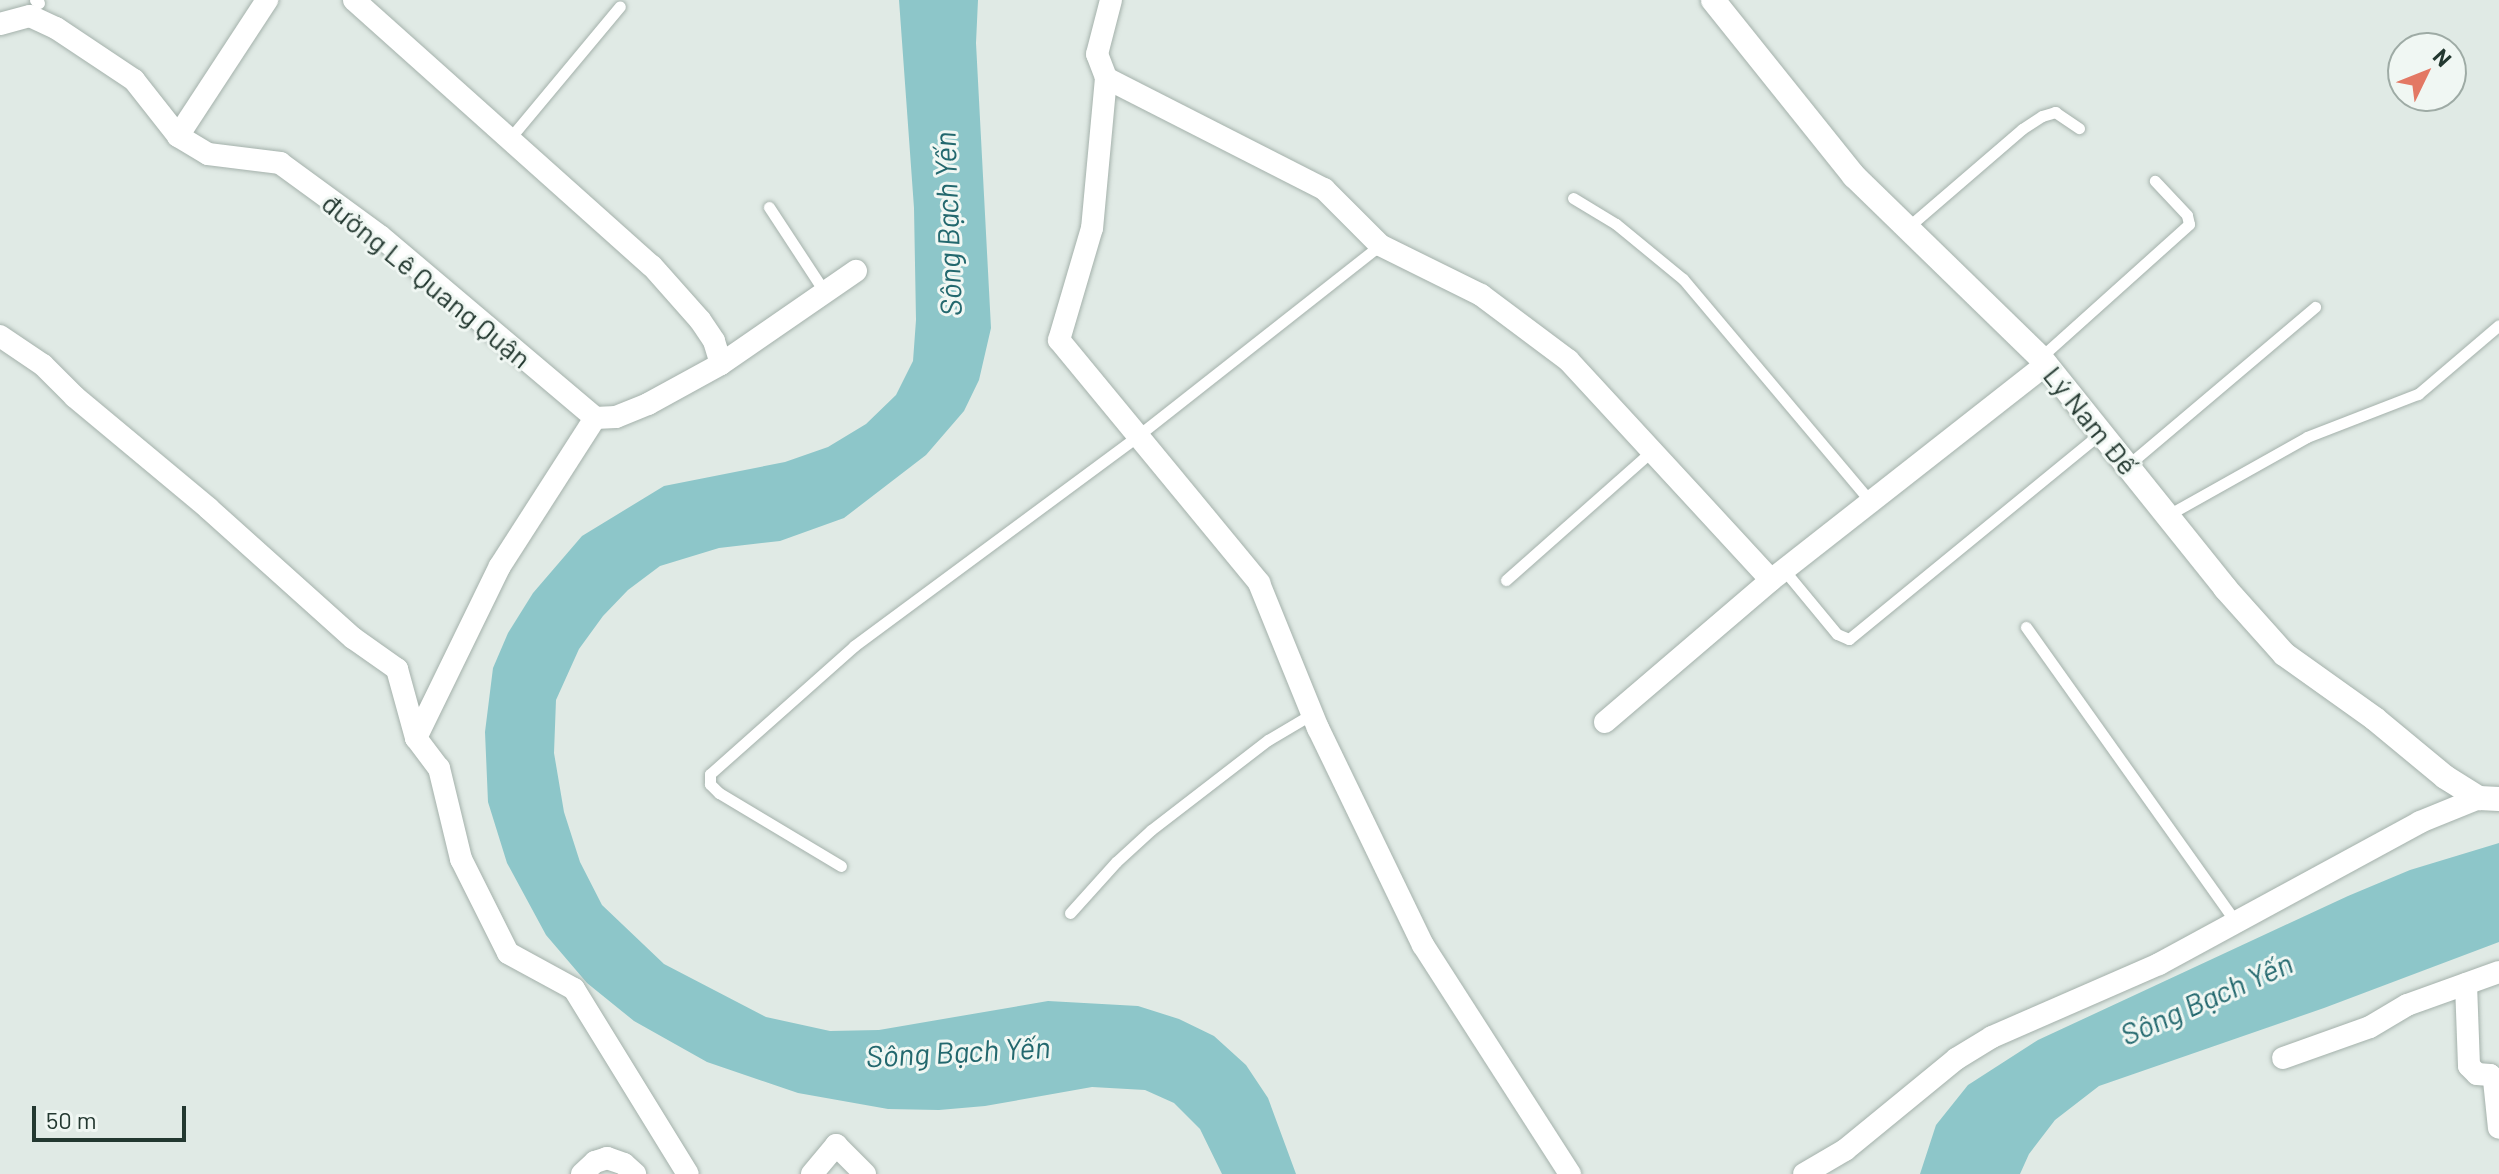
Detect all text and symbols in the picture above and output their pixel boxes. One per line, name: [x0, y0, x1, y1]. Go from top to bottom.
north arrow: [2387, 32, 2467, 112]
text: N: [2429, 43, 2458, 71]
water label: Sông Bạch Yến: [926, 131, 968, 317]
street label: đường Lê Quang Quận: [316, 185, 538, 375]
street label: Lý Nam Đế: [2037, 359, 2145, 481]
water label: Sông Bạch Yến: [2114, 944, 2298, 1052]
water label: Sông Bạch Yến: [865, 1028, 1051, 1074]
scale bar: [36, 1090, 190, 1140]
text: 50 m: [46, 1105, 97, 1134]

